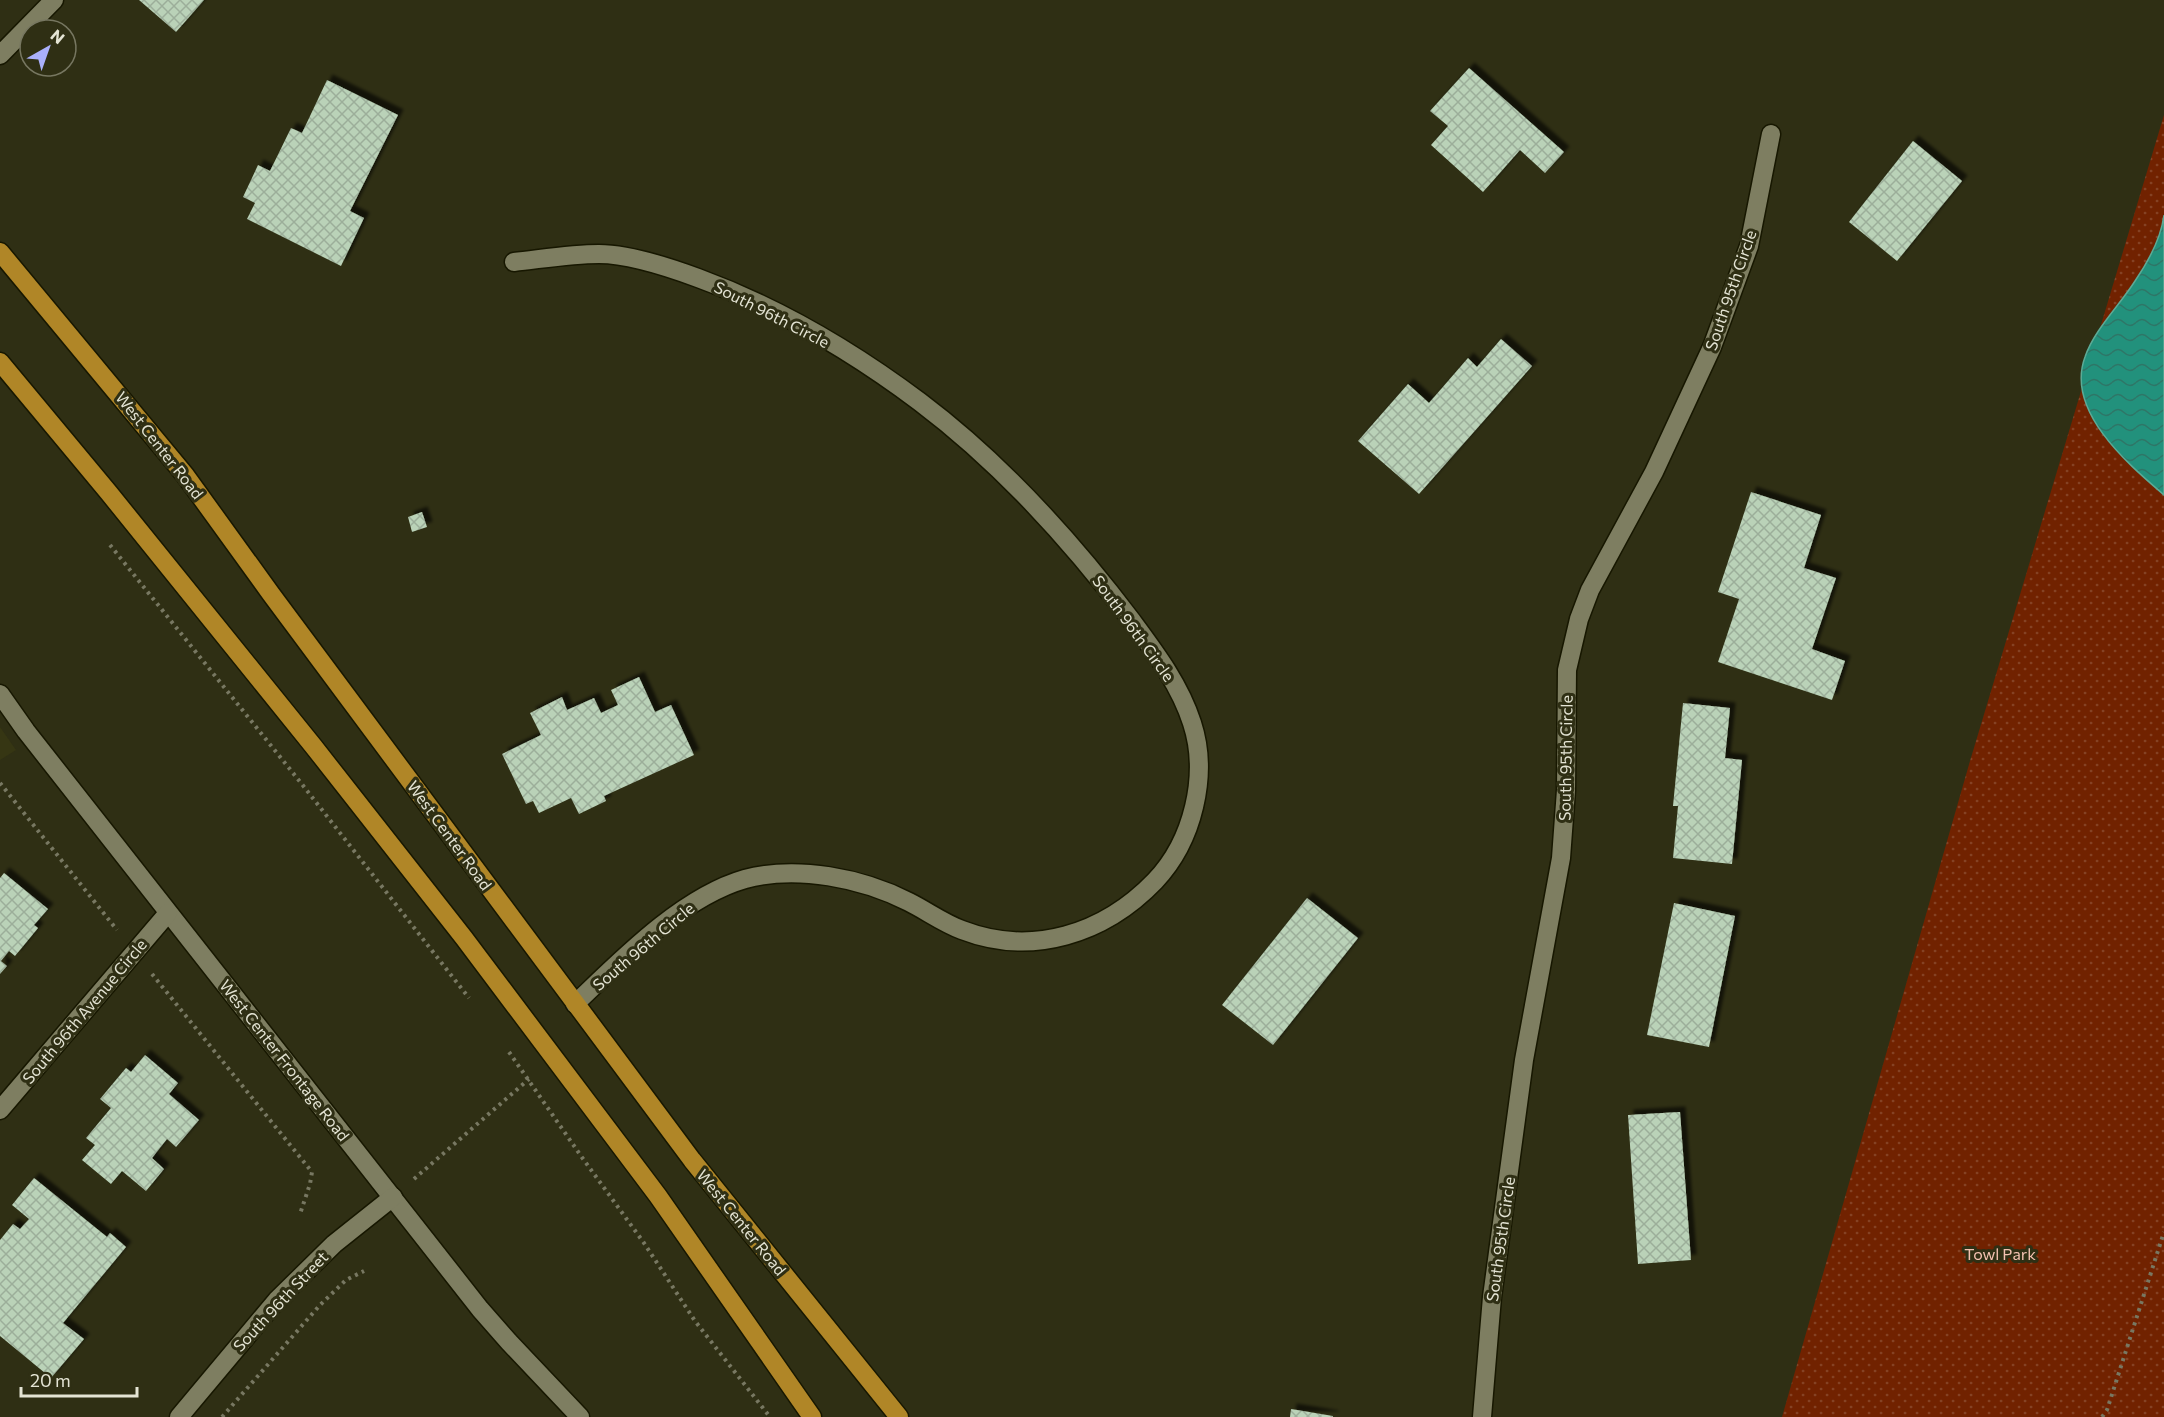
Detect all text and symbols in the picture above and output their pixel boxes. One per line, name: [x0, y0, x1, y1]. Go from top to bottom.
north arrow: [18, 18, 78, 78]
text: N: [47, 25, 69, 47]
street label: South 95th Circle: [1701, 227, 1759, 353]
street label: South 96th Circle: [711, 277, 833, 351]
street label: West Center Road: [112, 388, 208, 502]
street label: South 96th Circle: [1089, 571, 1179, 685]
street label: South 95th Circle: [1554, 695, 1576, 821]
street label: West Center Road: [404, 777, 496, 893]
street label: South 96th Circle: [588, 898, 698, 994]
street label: South 96th Avenue Circle: [18, 935, 150, 1087]
street label: West Center Frontage Road: [216, 976, 354, 1144]
street label: West Center Road: [693, 1165, 791, 1279]
street label: South 95th Circle: [1482, 1175, 1518, 1303]
park label: Towl Park: [1964, 1244, 2036, 1263]
street label: South 96th Street: [229, 1247, 332, 1355]
scale bar: [21, 1360, 136, 1398]
text: 20 m: [30, 1369, 71, 1391]

